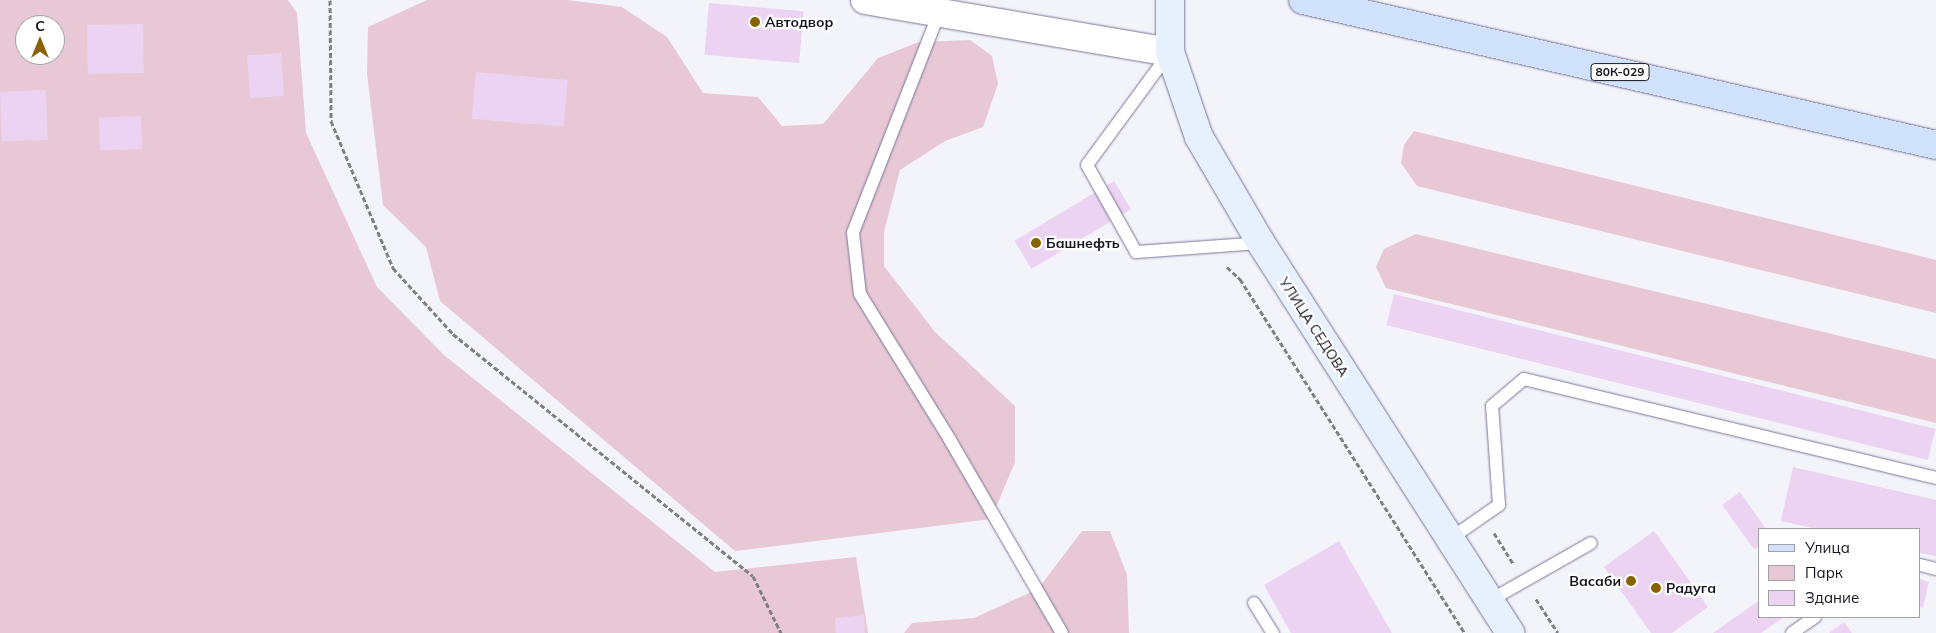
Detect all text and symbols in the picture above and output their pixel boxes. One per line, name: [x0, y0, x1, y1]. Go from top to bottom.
place label: Автодвор: [765, 14, 833, 30]
north arrow: [15, 15, 65, 65]
marker: Автодвор: [749, 16, 761, 28]
text: С: [35, 17, 45, 35]
road number: 80К-029: [1590, 62, 1650, 82]
place label: Башнефть: [1046, 235, 1120, 251]
marker: Башнефть: [1030, 237, 1042, 249]
street label: УЛИЦА СЕДОВА: [1276, 274, 1352, 380]
legend: [1758, 528, 1921, 618]
text: Улица: [1805, 538, 1850, 557]
text: Парк: [1805, 563, 1843, 582]
place label: Васаби: [1569, 573, 1621, 589]
marker: Васаби: [1625, 575, 1637, 587]
place label: Радуга: [1666, 580, 1716, 596]
marker: Радуга: [1650, 582, 1662, 594]
text: Здание: [1805, 588, 1859, 607]

